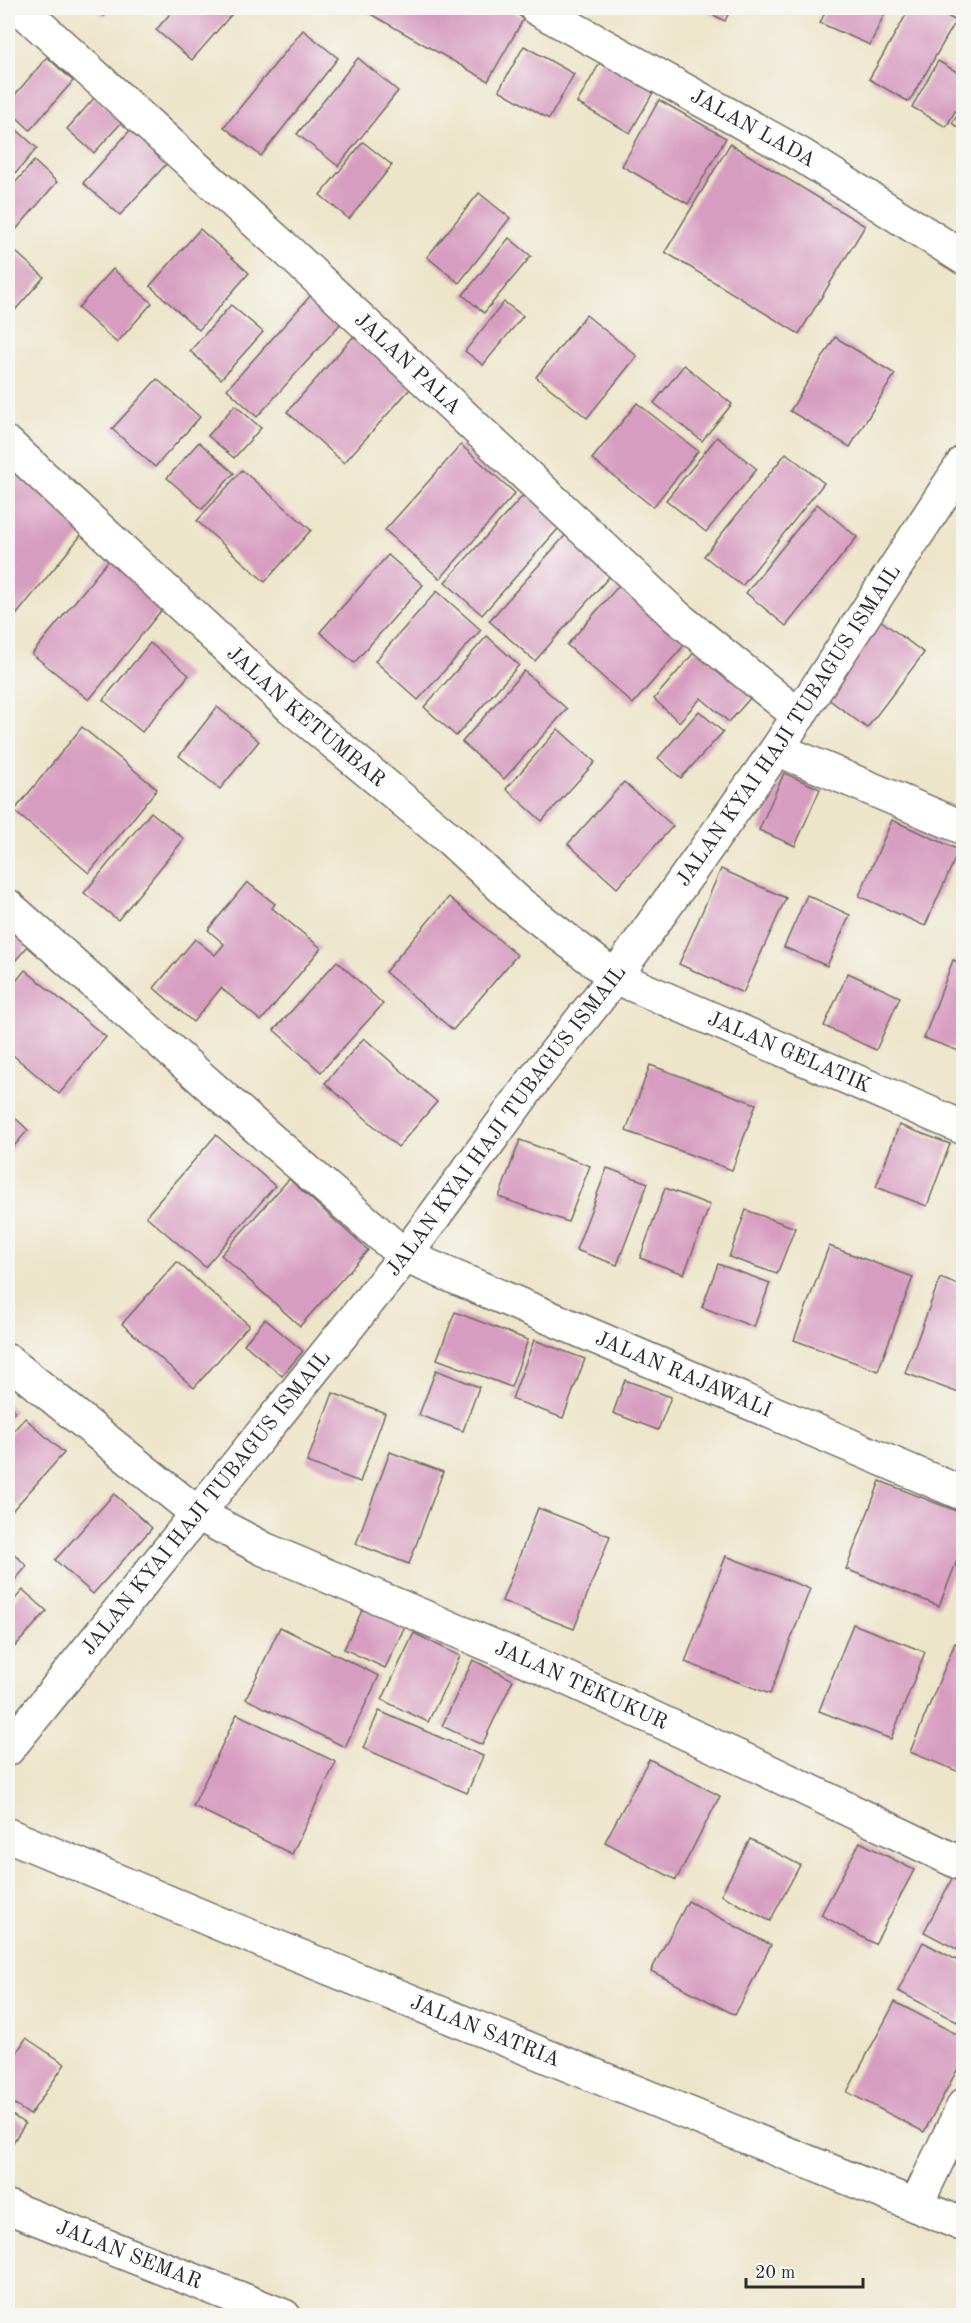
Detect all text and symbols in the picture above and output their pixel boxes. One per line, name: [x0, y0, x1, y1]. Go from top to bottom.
street label: JALAN LADA: [687, 85, 819, 172]
street label: JALAN PALA: [350, 309, 465, 418]
street label: JALAN KYAI HAJI TUBAGUS ISMAIL: [673, 561, 905, 890]
street label: JALAN KETUMBAR: [223, 642, 389, 791]
street label: JALAN KYAI HAJI TUBAGUS ISMAIL: [383, 962, 630, 1280]
street label: JALAN GELATIK: [704, 1008, 874, 1097]
street label: JALAN RAJAWALI: [592, 1328, 775, 1421]
street label: JALAN KYAI HAJI TUBAGUS ISMAIL: [78, 1347, 335, 1659]
street label: JALAN TEKUKUR: [492, 1638, 671, 1734]
street label: JALAN SATRIA: [407, 1992, 563, 2071]
street label: JALAN SEMAR: [53, 2217, 205, 2293]
scale bar: [746, 2251, 863, 2289]
text: 20 m: [755, 2264, 795, 2282]

